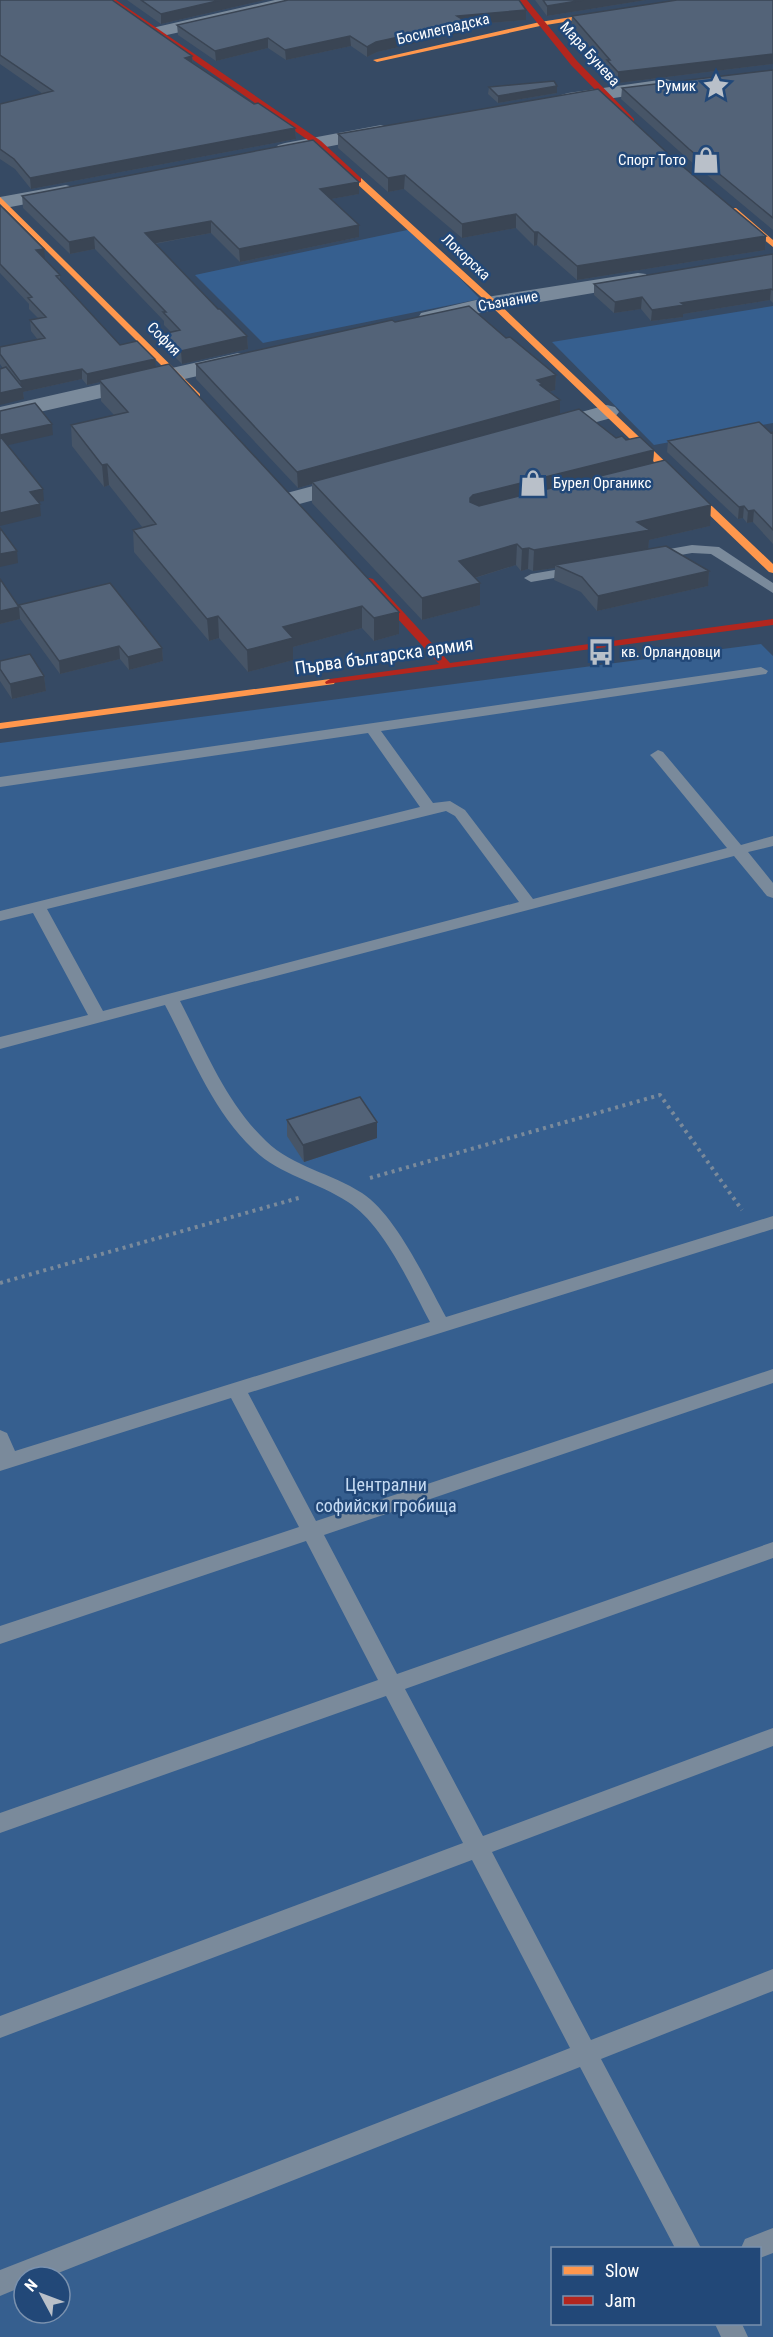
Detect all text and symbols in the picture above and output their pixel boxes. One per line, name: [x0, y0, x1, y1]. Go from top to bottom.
street label: Босилеградска: [395, 10, 491, 48]
street label: Мара Бунева: [556, 18, 624, 90]
place icon: Румик: [701, 71, 731, 101]
place label: Румик: [657, 77, 696, 95]
shop icon: Спорт Тото: [691, 145, 721, 175]
place label: Спорт Тото: [618, 151, 686, 169]
street label: Локорска: [438, 230, 494, 284]
street label: Съзнание: [477, 287, 539, 315]
street label: София: [143, 318, 185, 360]
shop icon: Бурел Органикс: [518, 468, 548, 498]
place label: Бурел Органикс: [553, 474, 652, 492]
street label: Първа българска армия: [293, 633, 475, 678]
bus stop icon: кв. Орландовци: [586, 637, 616, 667]
place label: кв. Орландовци: [621, 643, 721, 661]
park label: Централни софийски гробища: [315, 1474, 457, 1516]
legend: [551, 2247, 761, 2325]
text: Slow: [605, 2260, 640, 2281]
north arrow: [12, 2265, 72, 2325]
text: N: [21, 2276, 41, 2295]
text: Jam: [605, 2290, 636, 2311]

